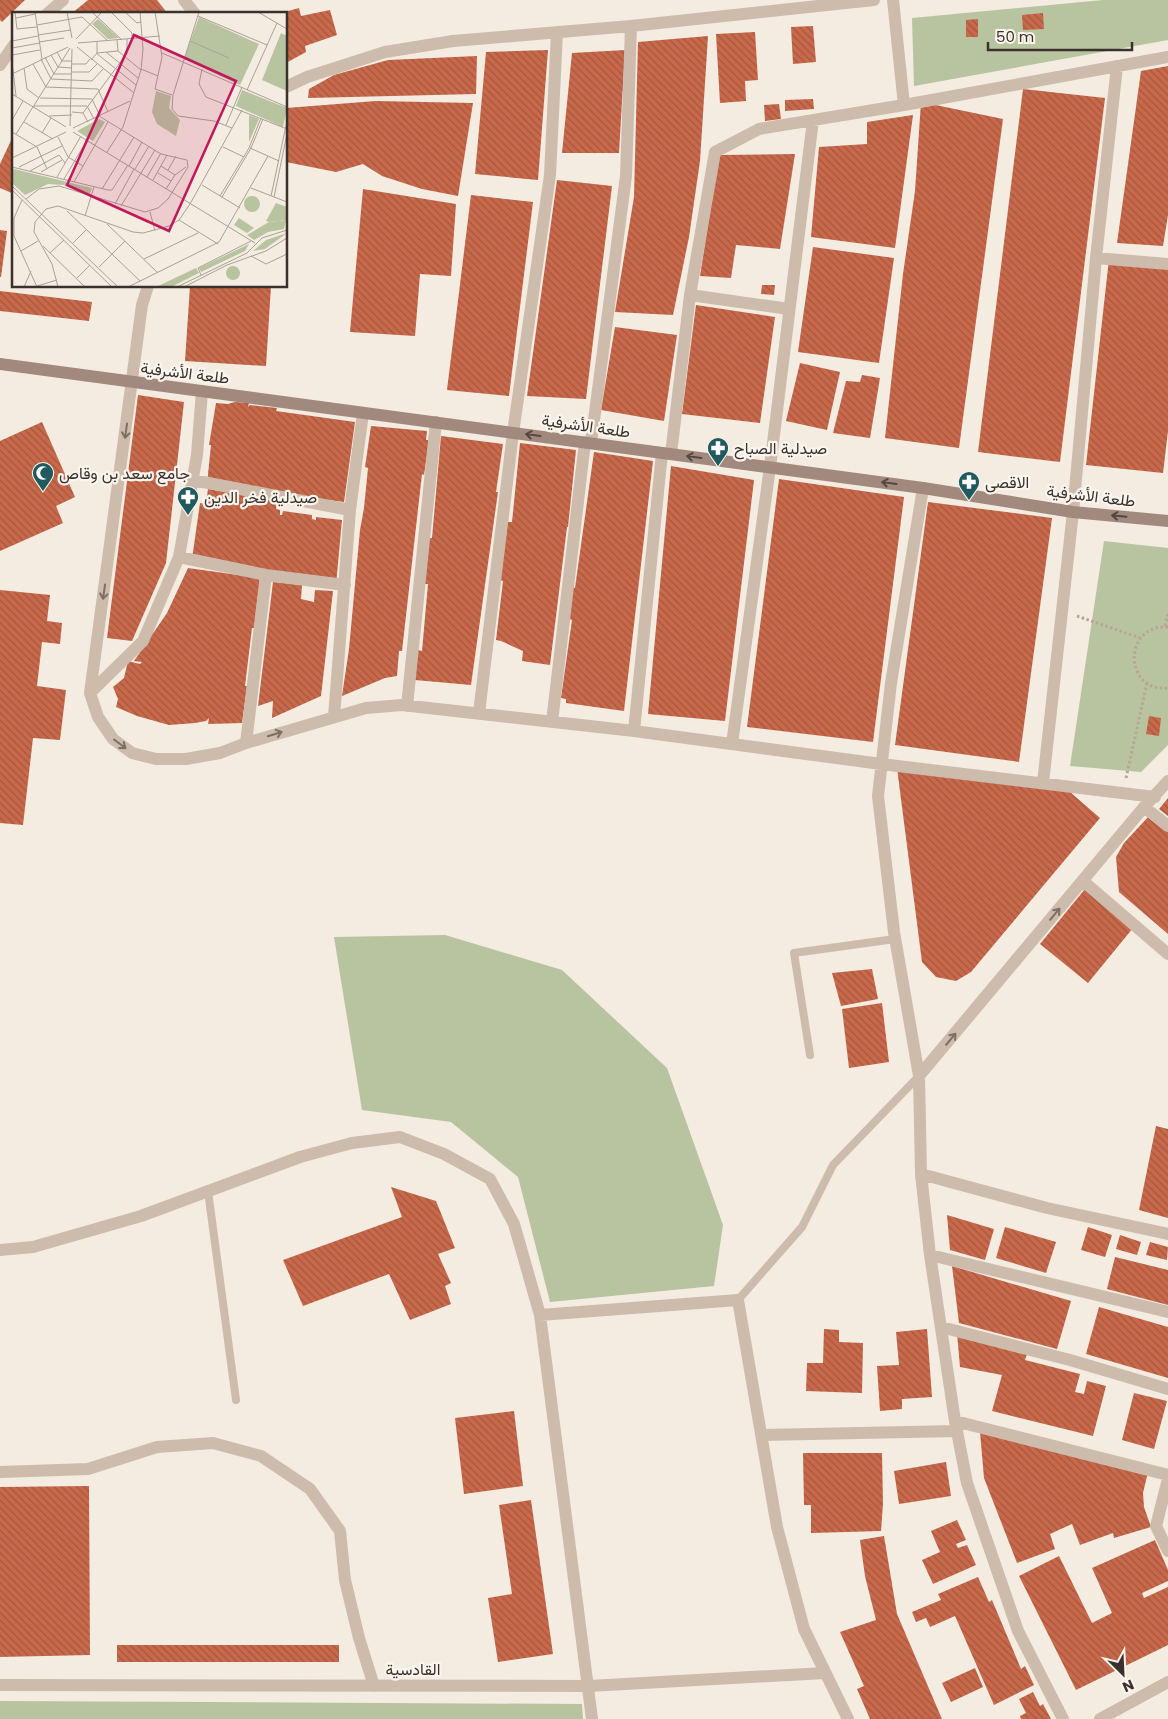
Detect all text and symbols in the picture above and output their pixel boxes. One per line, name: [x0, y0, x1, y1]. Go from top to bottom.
inset map: [12, 12, 288, 288]
scale bar: [988, 20, 1132, 52]
text: 50 m: [996, 26, 1034, 47]
street label: طلعة الأشرفية: [139, 356, 231, 390]
street label: طلعة الأشرفية: [540, 408, 632, 444]
one-way arrow: [120, 423, 130, 439]
one-way arrow: [525, 430, 541, 440]
pharmacy icon: صيدلية الصباح: [706, 436, 730, 467]
place label: صيدلية الصباح: [734, 437, 827, 460]
one-way arrow: [686, 452, 702, 462]
mosque icon: جامع سعد بن وقاص: [31, 461, 55, 492]
place label: جامع سعد بن وقاص: [59, 462, 190, 485]
pharmacy icon: الاقصى: [957, 470, 981, 501]
place label: الاقصى: [985, 471, 1029, 494]
one-way arrow: [882, 478, 898, 488]
street label: طلعة الأشرفية: [1045, 479, 1137, 513]
pharmacy icon: صيدلية فخر الدين: [176, 485, 200, 516]
place label: صيدلية فخر الدين: [204, 486, 317, 509]
one-way arrow: [1112, 511, 1128, 521]
one-way arrow: [99, 584, 109, 600]
one-way arrow: [267, 729, 283, 739]
one-way arrow: [113, 739, 126, 750]
one-way arrow: [1050, 908, 1061, 921]
one-way arrow: [945, 1032, 956, 1045]
north arrow: [1098, 1649, 1148, 1699]
street label: القادسية: [386, 1658, 440, 1681]
text: N: [1119, 1675, 1137, 1697]

